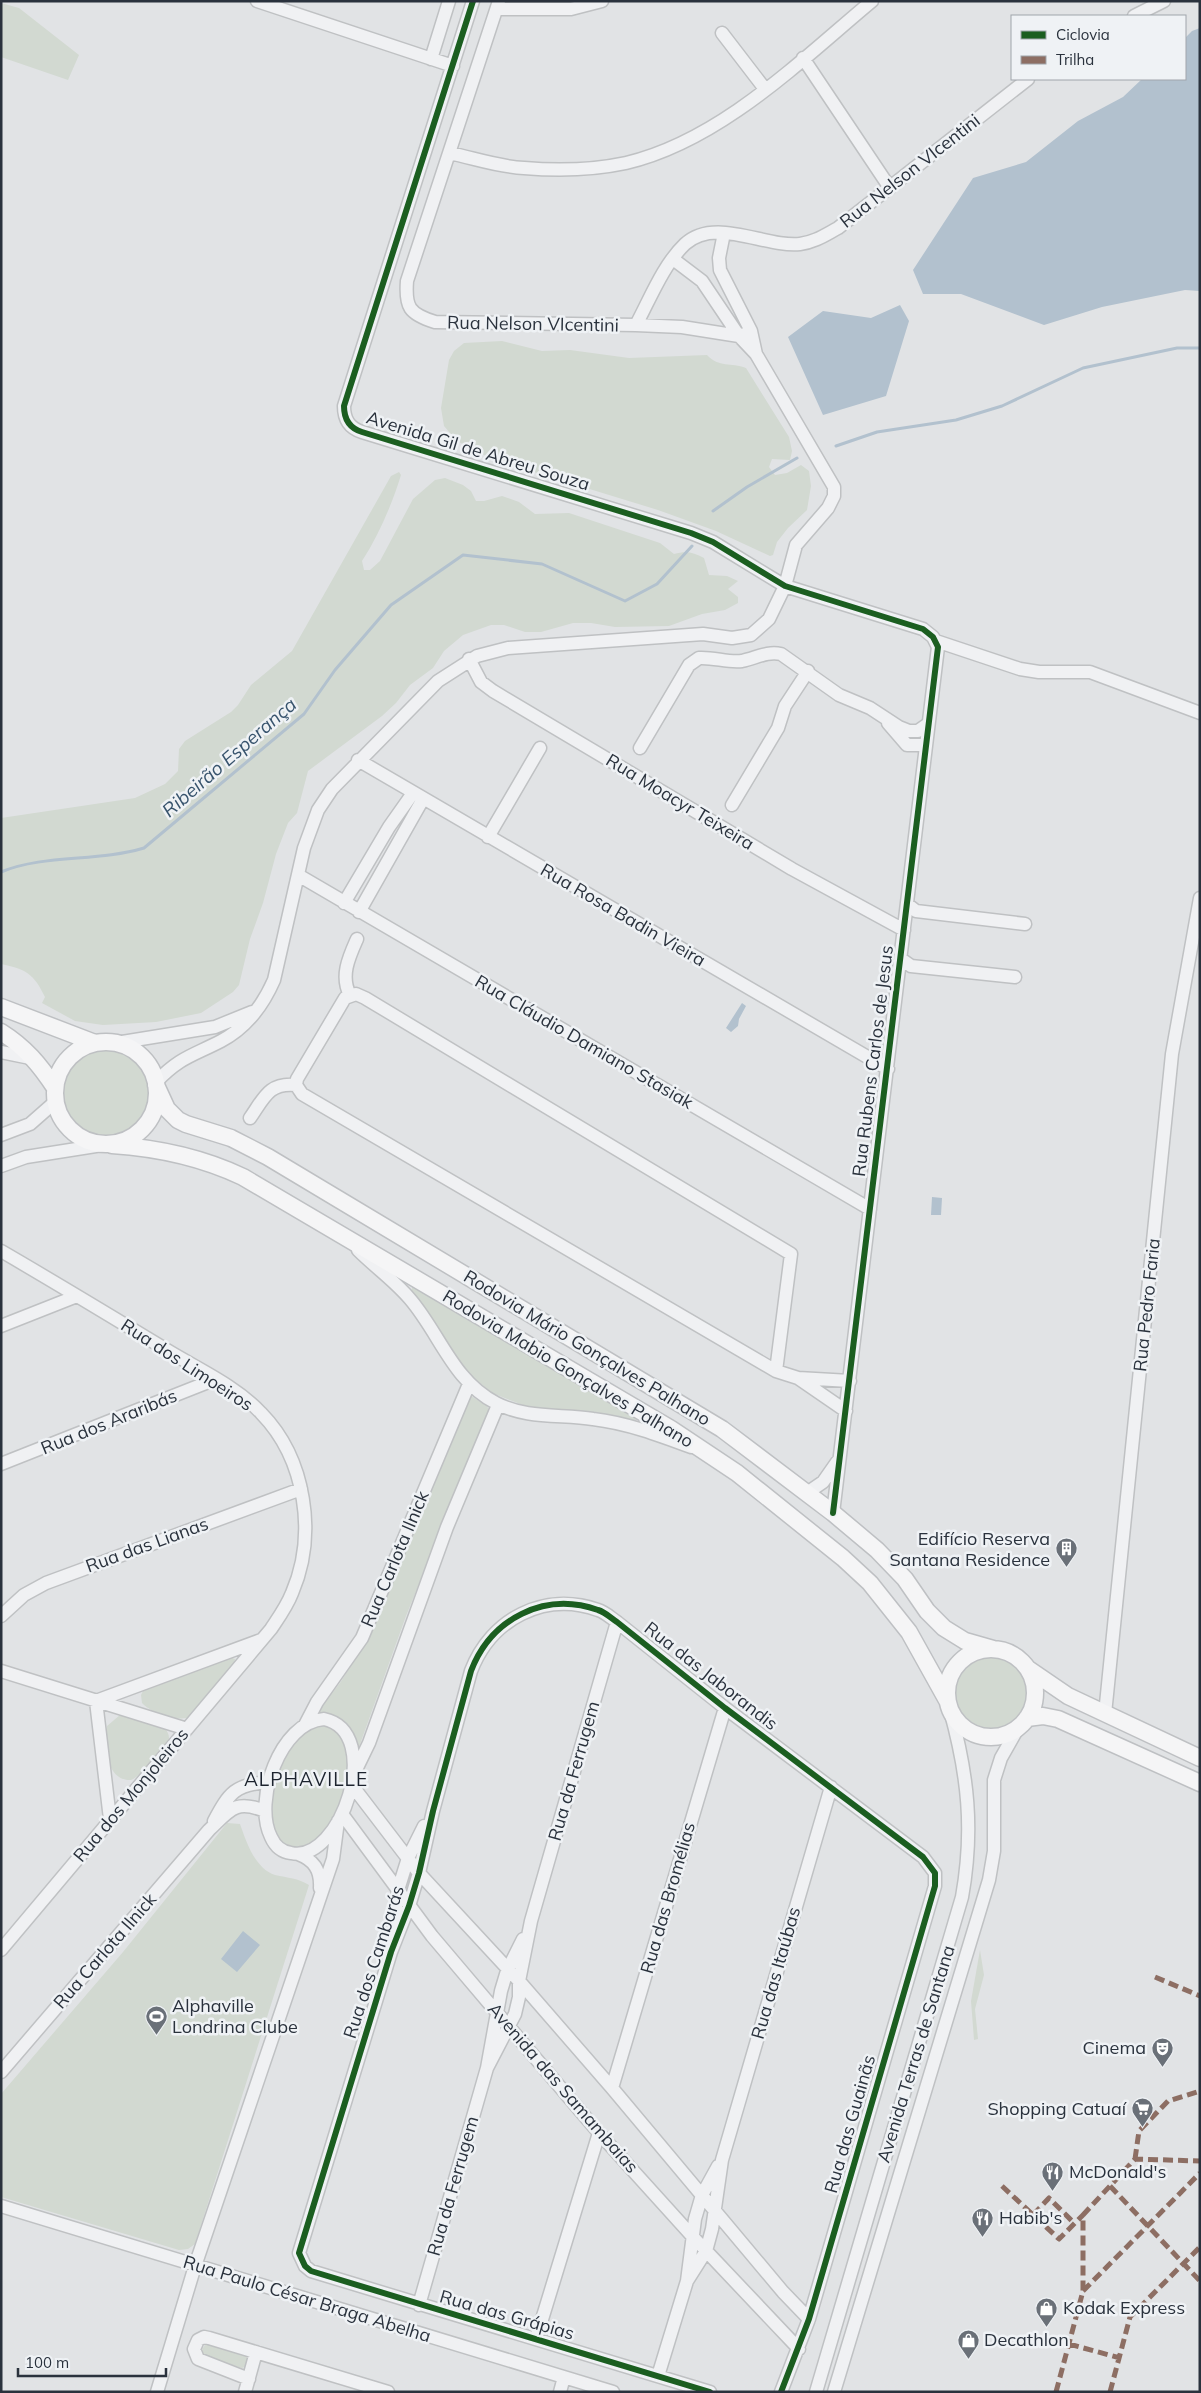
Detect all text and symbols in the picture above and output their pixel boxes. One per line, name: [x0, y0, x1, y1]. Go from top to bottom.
legend: [1011, 15, 1186, 80]
text: Ciclovia: [1056, 25, 1110, 44]
text: Trilha: [1056, 50, 1094, 69]
street label: Rua Nelson VIcentini: [835, 109, 985, 233]
street label: Rua Nelson VIcentini: [447, 311, 619, 336]
street label: Avenida Gil de Abreu Souza: [364, 406, 592, 495]
water label: Ribeirão Esperança: [157, 692, 301, 822]
street label: Rua Moacyr Teixeira: [602, 748, 759, 855]
street label: Rua Rosa Badin Vieira: [537, 858, 710, 971]
street label: Rua Rubens Carlos de Jesus: [847, 944, 898, 1178]
street label: Rua Cláudio Damiano Stasiak: [471, 970, 698, 1114]
street label: Rua Pedro Faria: [1128, 1237, 1165, 1373]
street label: Rodovia Mário Gonçalves Palhano: [460, 1265, 715, 1431]
street label: Rodovia Mabio Gonçalves Palhano: [439, 1284, 698, 1453]
street label: Rua dos Limoeiros: [117, 1313, 258, 1416]
street label: Rua dos Araribás: [37, 1384, 180, 1459]
street label: Rua Carlota Ilnick: [355, 1486, 434, 1630]
street label: Rua das Lianas: [82, 1512, 211, 1577]
place label: Edifício Reserva Santana Residence: [889, 1527, 1050, 1571]
building icon: Edifício Reserva Santana Residence: [1054, 1537, 1078, 1568]
street label: Rua das Jaborandis: [640, 1616, 783, 1735]
street label: Rua da Ferrugem: [543, 1698, 604, 1843]
street label: Rua dos Monjoleiros: [68, 1723, 193, 1866]
district label: ALPHAVILLE: [244, 1767, 368, 1791]
street label: Rua das Bromélias: [635, 1819, 700, 1976]
street label: Rua dos Cambarás: [338, 1882, 409, 2041]
street label: Rua Carlota Ilnick: [48, 1888, 162, 2013]
street label: Rua das Itaúbas: [746, 1904, 805, 2042]
street label: Avenida Terras de Santana: [871, 1942, 960, 2165]
place label: Alphaville Londrina Clube: [172, 1994, 298, 2038]
street label: Avenida das Samambaias: [483, 1998, 644, 2178]
sports icon: Alphaville Londrina Clube: [144, 2004, 168, 2035]
place label: Cinema: [1082, 2036, 1146, 2059]
theatre icon: Cinema: [1150, 2036, 1174, 2067]
street label: Rua das Guainãs: [819, 2052, 880, 2196]
place label: Shopping Catuaí: [987, 2097, 1128, 2120]
supermarket icon: Shopping Catuaí: [1130, 2097, 1154, 2128]
street label: Rua da Ferrugem: [422, 2113, 483, 2258]
restaurant icon: McDonald's: [1041, 2160, 1065, 2191]
place label: McDonald's: [1069, 2160, 1166, 2183]
restaurant icon: Habib's: [971, 2206, 995, 2237]
place label: Habib's: [999, 2206, 1062, 2229]
street label: Rua Paulo César Braga Abelha: [181, 2250, 434, 2347]
street label: Rua das Grápias: [437, 2284, 577, 2345]
shop icon: Kodak Express: [1035, 2296, 1059, 2327]
place label: Kodak Express: [1063, 2296, 1185, 2319]
shop icon: Decathlon: [956, 2328, 980, 2359]
place label: Decathlon: [984, 2328, 1069, 2351]
scale bar: [18, 2346, 165, 2378]
text: 100 m: [25, 2353, 69, 2372]

